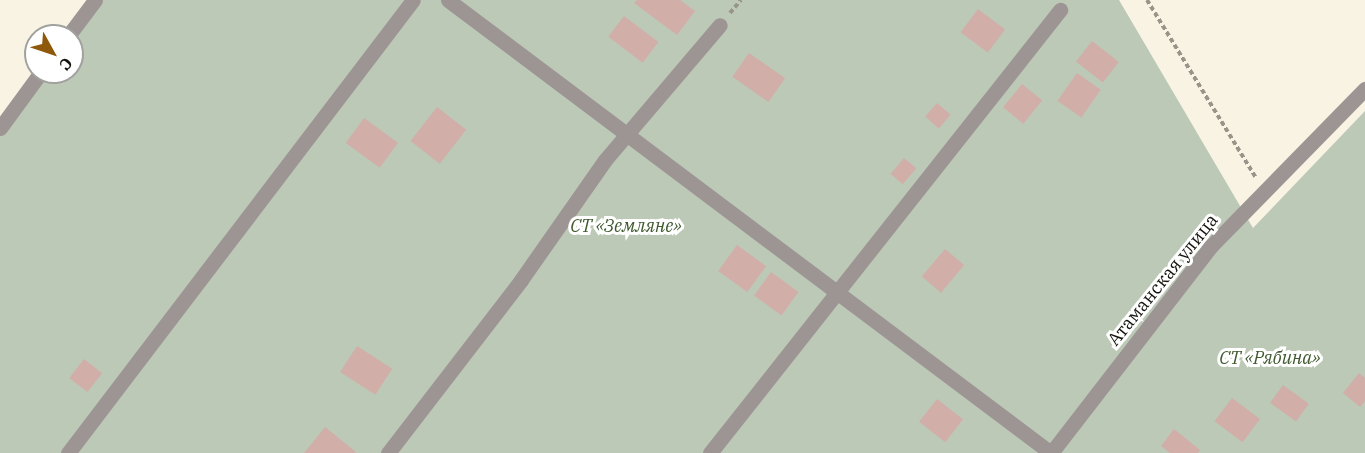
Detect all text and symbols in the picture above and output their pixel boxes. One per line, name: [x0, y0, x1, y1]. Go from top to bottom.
north arrow: [24, 24, 84, 84]
text: С: [55, 54, 77, 75]
street label: Атаманская улица: [1103, 210, 1223, 350]
park label: СТ «Земляне»: [570, 215, 682, 237]
park label: СТ «Рябина»: [1219, 347, 1321, 369]

